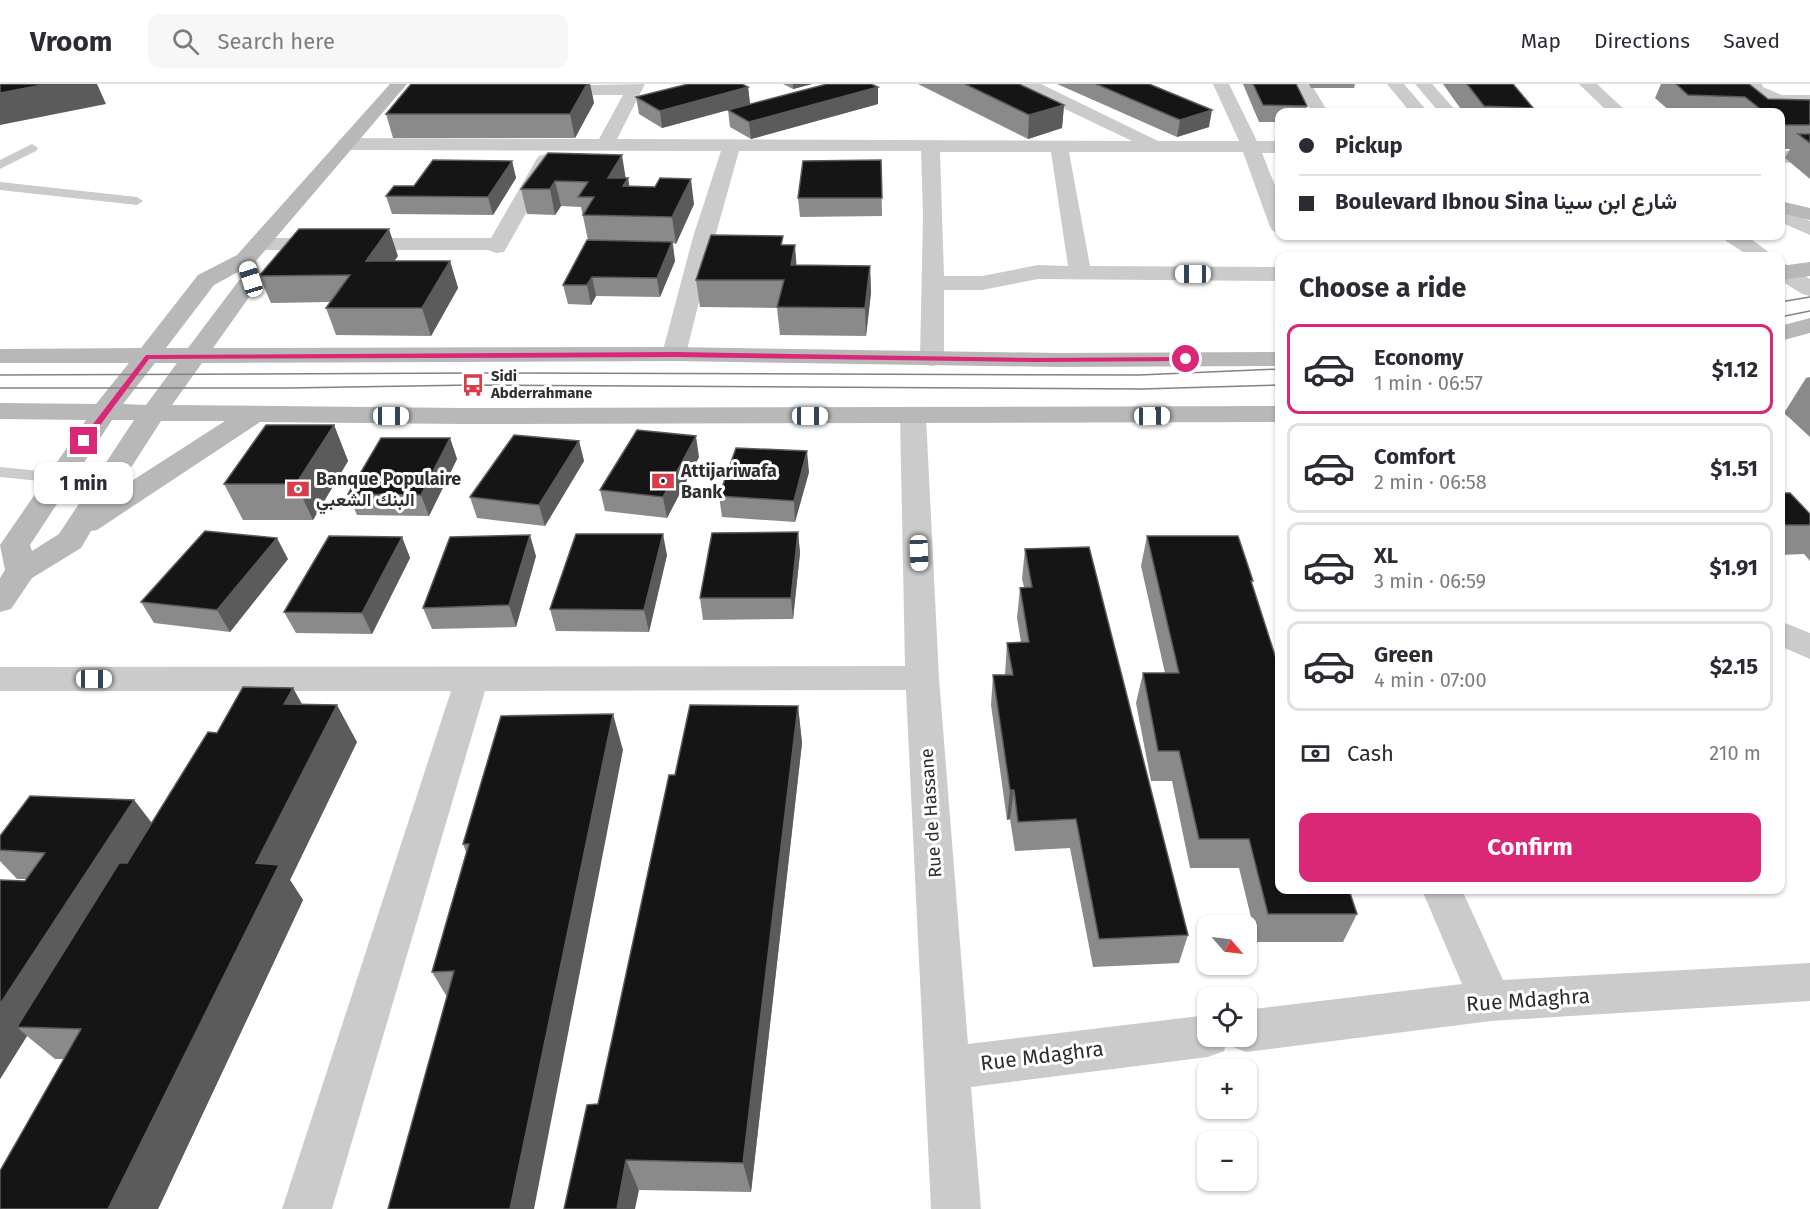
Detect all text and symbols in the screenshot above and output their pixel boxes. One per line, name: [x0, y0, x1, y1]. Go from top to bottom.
search box: [148, 14, 568, 68]
text: Vroom: [30, 25, 112, 58]
icon: search: [169, 25, 202, 58]
text: Search here: [217, 28, 335, 55]
text: Map: [1521, 28, 1561, 54]
text: Directions: [1594, 28, 1690, 54]
text: Saved: [1723, 28, 1780, 54]
text: Pickup: [1335, 132, 1403, 159]
text: Boulevard Ibnou Sina شارع ابن سينا: [1335, 188, 1677, 215]
car: [237, 259, 265, 299]
car: [1175, 265, 1211, 283]
text: Choose a ride: [1299, 272, 1466, 304]
icon: car: [1302, 342, 1356, 396]
text: Economy: [1374, 344, 1463, 371]
route start: [1172, 345, 1199, 372]
text: $1.12: [1712, 356, 1758, 383]
place label: Sidi Abderrahmane: [490, 367, 592, 402]
text: 1 min · 06:57: [1374, 371, 1483, 395]
bus stop icon: Sidi Abderrahmane: [460, 372, 486, 398]
car: [373, 407, 409, 425]
car: [792, 407, 828, 425]
car: [1134, 407, 1170, 425]
route end: [70, 427, 97, 454]
icon: car: [1302, 441, 1356, 495]
text: Comfort: [1374, 443, 1455, 470]
text: $1.51: [1710, 455, 1758, 482]
place label: Attijariwafa Bank: [680, 460, 777, 503]
callout: 1 min: [34, 462, 134, 504]
place label: Banque Populaire البنك الشعبي: [316, 468, 461, 515]
bank icon: Attijariwafa Bank: [650, 468, 676, 494]
text: 2 min · 06:58: [1374, 470, 1487, 494]
text: 1 min: [59, 471, 108, 495]
bank icon: Banque Populaire البنك الشعبي: [285, 476, 311, 502]
car: [909, 535, 929, 571]
icon: car: [1302, 540, 1356, 594]
text: XL: [1374, 542, 1398, 569]
text: $1.91: [1710, 554, 1758, 581]
text: 3 min · 06:59: [1374, 569, 1486, 593]
icon: car: [1302, 639, 1356, 693]
text: Green: [1374, 641, 1433, 668]
text: $2.15: [1710, 653, 1758, 680]
text: 4 min · 07:00: [1374, 668, 1487, 692]
car: [76, 670, 112, 688]
icon: cash: [1299, 737, 1332, 770]
text: Cash: [1347, 740, 1394, 767]
text: 210 m: [1709, 741, 1761, 765]
street label: Rue de Hassane: [916, 748, 946, 878]
button: Confirm: [1299, 813, 1761, 882]
north arrow: [1197, 915, 1257, 975]
map controls: [1197, 915, 1257, 1191]
street label: Rue Mdaghra: [1465, 983, 1591, 1017]
button: locate: [1197, 987, 1257, 1047]
street label: Rue Mdaghra: [979, 1036, 1105, 1076]
button: +: [1197, 1059, 1257, 1119]
button: −: [1197, 1131, 1257, 1191]

